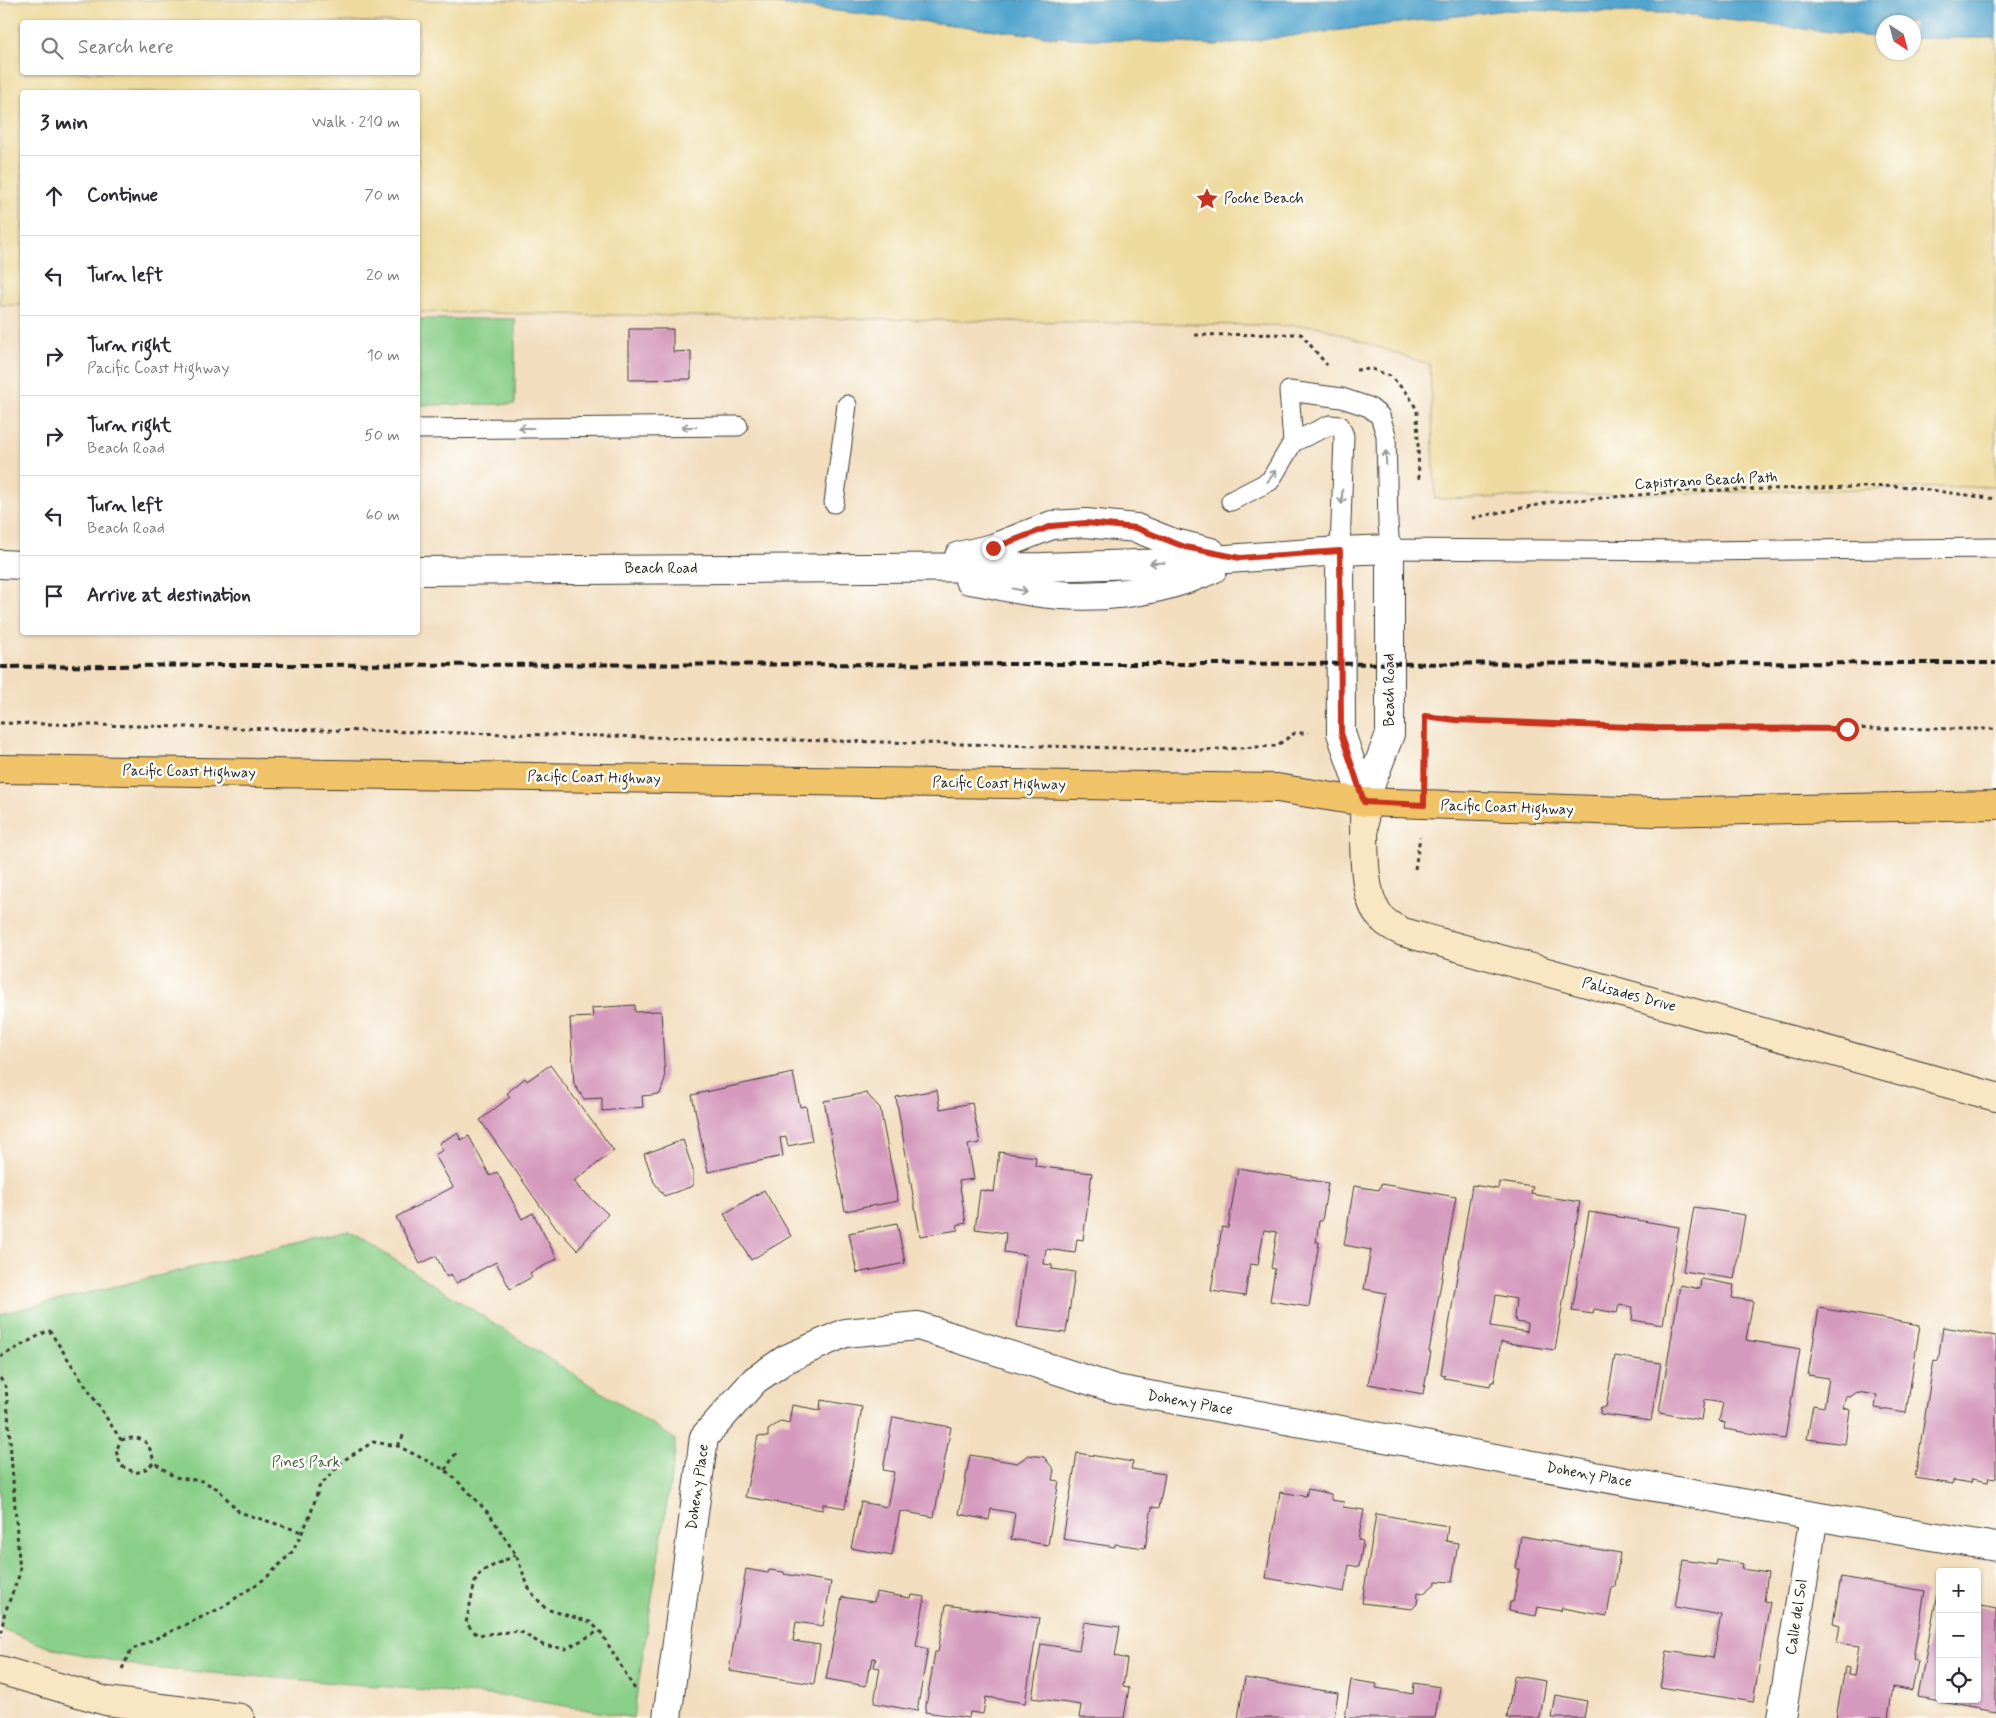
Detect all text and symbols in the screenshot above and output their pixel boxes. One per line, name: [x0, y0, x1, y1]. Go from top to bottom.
north arrow: [1876, 15, 1921, 60]
search box: [20, 20, 420, 75]
icon: search: [38, 34, 66, 62]
text: Search here: [78, 35, 174, 60]
text: 3 min: [40, 109, 88, 137]
text: Walk · 210 m: [312, 112, 400, 133]
icon: ahead: [40, 182, 68, 210]
text: Continue: [87, 183, 158, 208]
text: 70 m: [364, 185, 400, 206]
place icon: Poche Beach: [1194, 186, 1220, 212]
place label: Poche Beach: [1224, 189, 1304, 209]
icon: left: [40, 262, 68, 290]
text: Turn left: [87, 263, 163, 288]
text: 20 m: [366, 265, 400, 286]
text: Turn right: [87, 333, 171, 358]
icon: right: [40, 342, 68, 370]
text: 10 m: [367, 345, 400, 366]
text: Pacific Coast Highway: [87, 358, 229, 379]
text: Turn right: [87, 413, 171, 438]
icon: right: [40, 422, 68, 450]
one-way arrow: [681, 422, 698, 432]
one-way arrow: [519, 423, 535, 433]
text: 50 m: [364, 425, 400, 446]
text: Beach Road: [87, 438, 165, 459]
one-way arrow: [1381, 450, 1391, 466]
street label: Capistrano Beach Path: [1634, 467, 1778, 495]
one-way arrow: [1267, 469, 1277, 483]
one-way arrow: [1337, 488, 1347, 504]
text: Turn left: [87, 493, 163, 518]
icon: left: [40, 502, 68, 530]
text: 60 m: [366, 505, 400, 526]
text: Beach Road: [87, 518, 165, 539]
route end: [982, 537, 1005, 560]
one-way arrow: [1149, 558, 1165, 568]
street label: Beach Road: [624, 559, 698, 579]
icon: arrive: [40, 582, 68, 610]
text: Arrive at destination: [87, 583, 251, 608]
one-way arrow: [1012, 585, 1028, 595]
street label: Beach Road: [1380, 653, 1400, 727]
route start: [1836, 718, 1859, 741]
street label: Pacific Coast Highway: [122, 761, 256, 784]
street label: Pacific Coast Highway: [527, 767, 661, 790]
street label: Pacific Coast Highway: [932, 773, 1066, 796]
street label: Pacific Coast Highway: [1440, 796, 1574, 821]
street label: Palisades Drive: [1580, 973, 1678, 1017]
street label: Doheny Place: [1146, 1386, 1235, 1420]
street label: Doheny Place: [682, 1443, 714, 1531]
park label: Pines Park: [272, 1453, 340, 1473]
street label: Doheny Place: [1545, 1458, 1634, 1492]
map controls: [1936, 1568, 1981, 1703]
button: +: [1936, 1568, 1981, 1613]
street label: Calle del Sol: [1781, 1578, 1813, 1656]
button: −: [1936, 1613, 1981, 1658]
button: locate: [1936, 1658, 1981, 1703]

